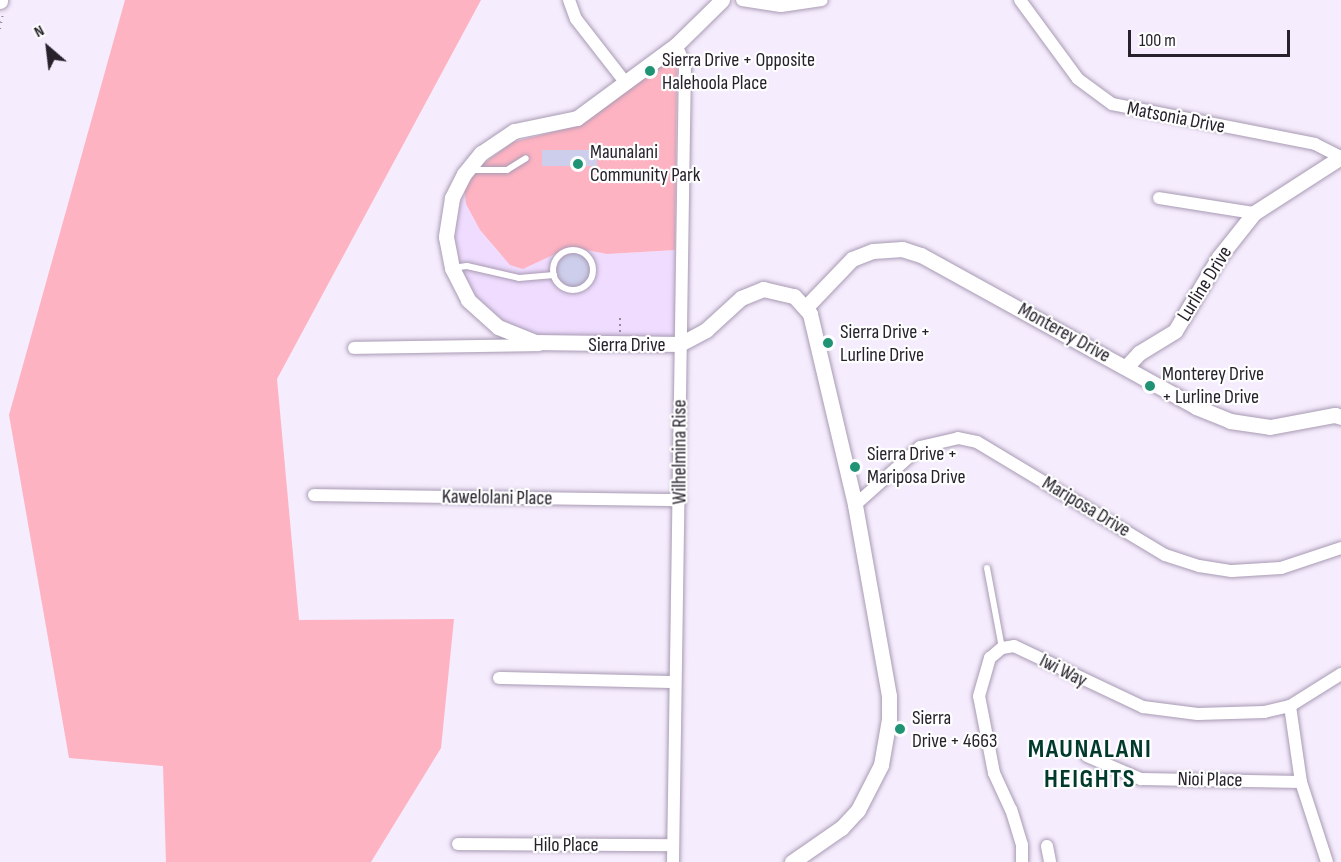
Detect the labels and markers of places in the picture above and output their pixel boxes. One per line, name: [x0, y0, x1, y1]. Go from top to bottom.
place label: Sierra Drive + Opposite Halehoola Place: [662, 48, 815, 95]
marker: Sierra Drive + Opposite Halehoola Place: [643, 64, 657, 78]
place label: Maunalani Community Park: [590, 140, 700, 187]
marker: Maunalani Community Park: [571, 157, 585, 171]
place label: Sierra Drive + Lurline Drive: [840, 320, 930, 367]
marker: Sierra Drive + Lurline Drive: [821, 336, 835, 350]
place label: Monterey Drive + Lurline Drive: [1162, 362, 1264, 409]
marker: Monterey Drive + Lurline Drive: [1143, 379, 1157, 393]
place label: Sierra Drive + Mariposa Drive: [867, 443, 966, 490]
marker: Sierra Drive + Mariposa Drive: [848, 460, 862, 474]
place label: Sierra Drive + 4663: [912, 706, 997, 753]
marker: Sierra Drive + 4663: [893, 722, 907, 736]

